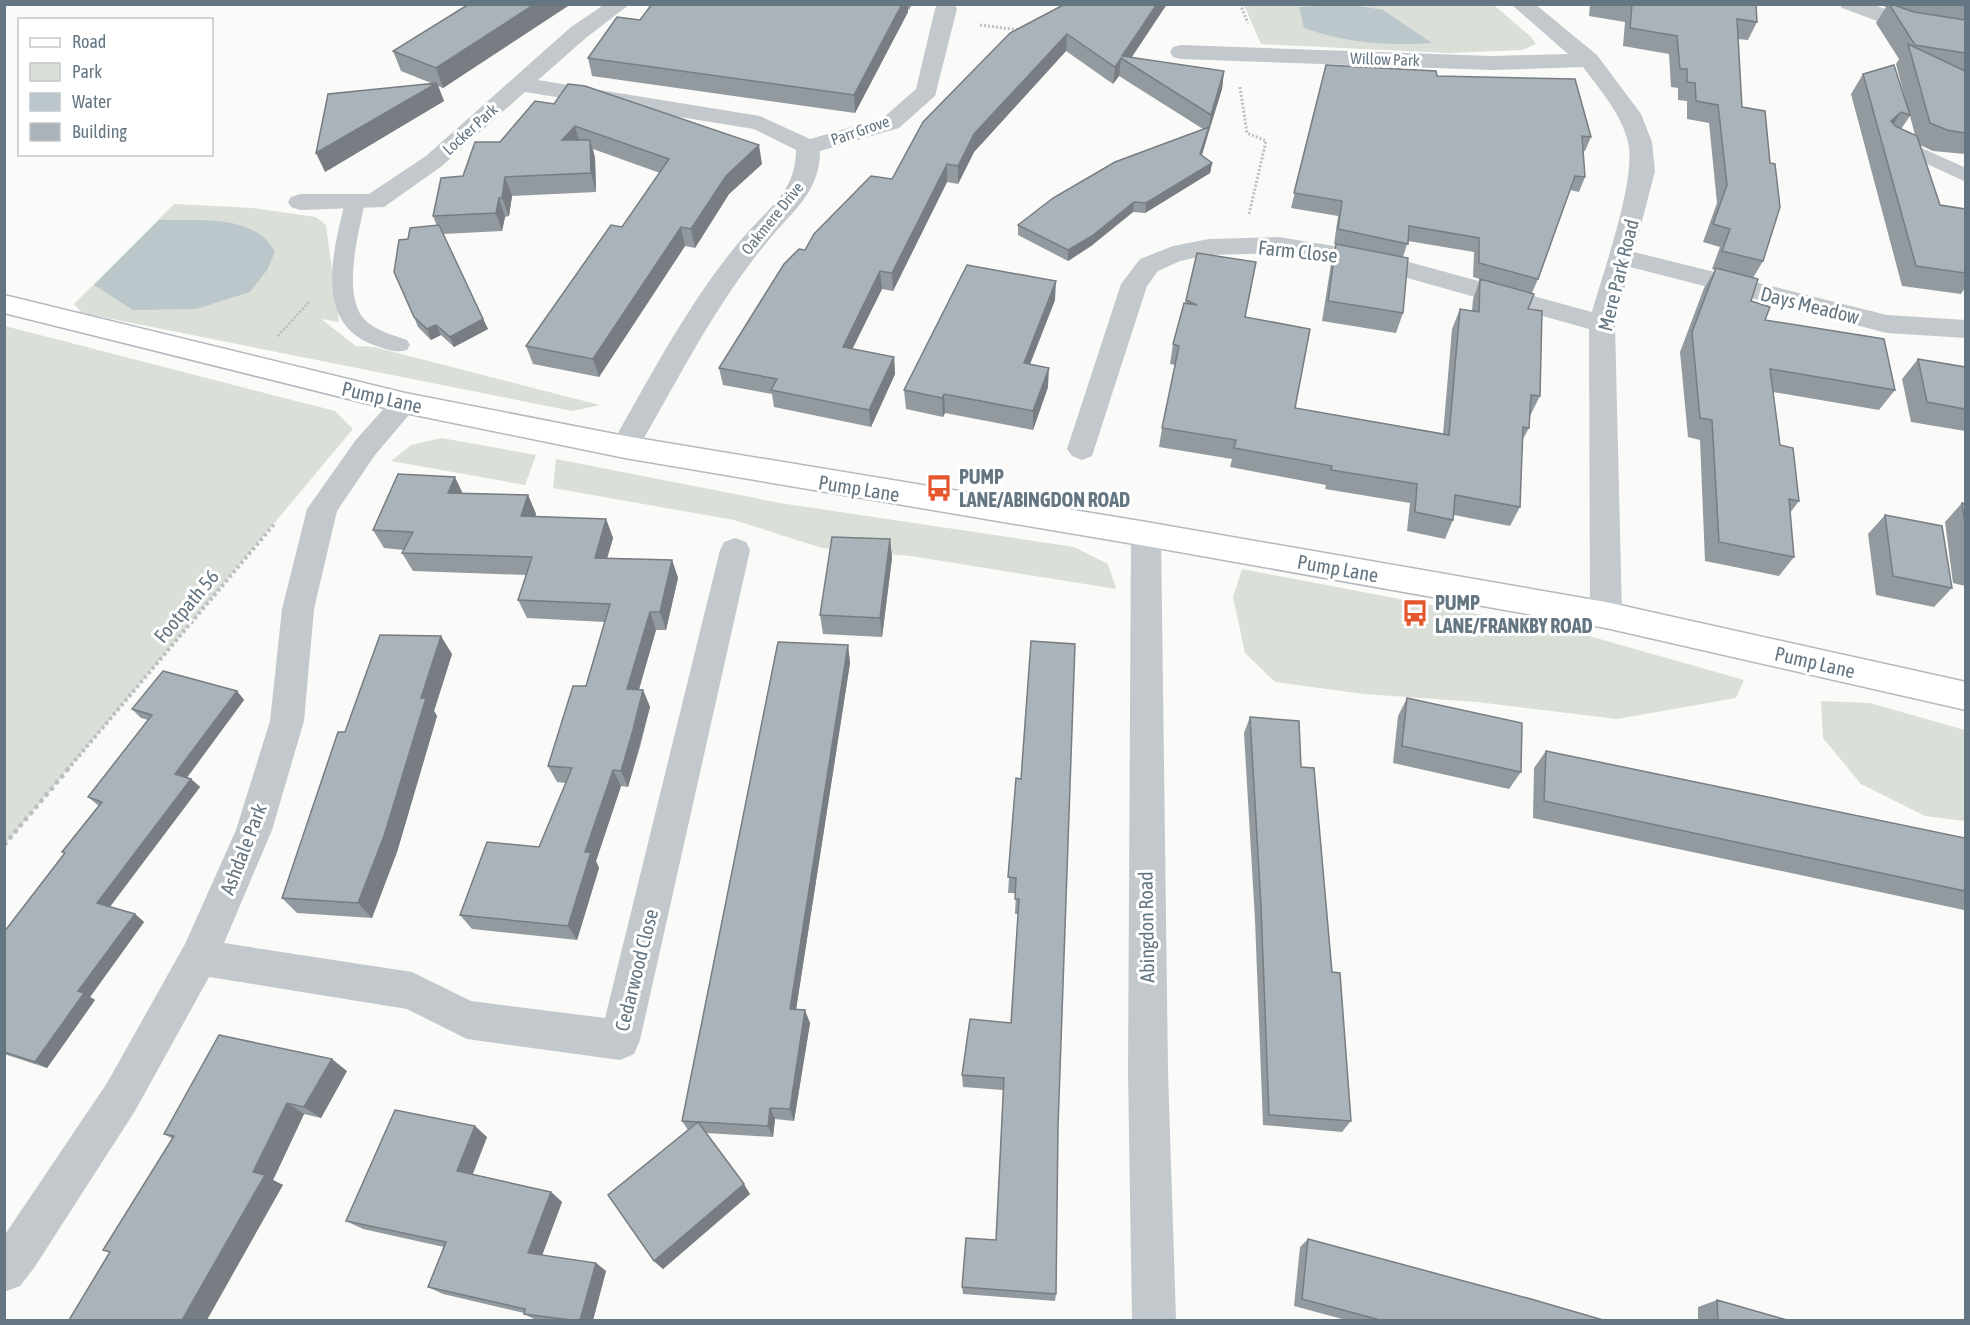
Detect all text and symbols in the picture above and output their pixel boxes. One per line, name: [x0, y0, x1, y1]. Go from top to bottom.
legend: [18, 18, 213, 156]
text: Road: [72, 31, 106, 52]
street label: Willow Park: [1350, 49, 1420, 69]
text: Park: [72, 61, 102, 82]
text: Water: [72, 91, 112, 112]
street label: Locker Park: [439, 100, 501, 158]
street label: Parr Grove: [828, 112, 892, 148]
text: Building: [72, 121, 127, 142]
street label: Oakmere Drive: [737, 178, 807, 258]
street label: Mere Park Road: [1593, 217, 1643, 333]
street label: Farm Close: [1257, 235, 1339, 267]
street label: Days Meadow: [1758, 282, 1862, 328]
street label: Pump Lane: [340, 377, 424, 417]
place label: PUMP LANE/ABINGDON ROAD: [959, 465, 1130, 511]
street label: Pump Lane: [817, 470, 901, 506]
bus stop icon: PUMP LANE/ABINGDON ROAD: [924, 473, 954, 503]
street label: Pump Lane: [1296, 550, 1380, 586]
street label: Footpath 56: [149, 565, 223, 647]
place label: PUMP LANE/FRANKBY ROAD: [1435, 591, 1593, 637]
bus stop icon: PUMP LANE/FRANKBY ROAD: [1400, 598, 1430, 628]
street label: Pump Lane: [1773, 642, 1857, 682]
street label: Ashdale Park: [215, 800, 271, 898]
street label: Abingdon Road: [1134, 871, 1158, 983]
street label: Cedarwood Close: [610, 907, 662, 1033]

